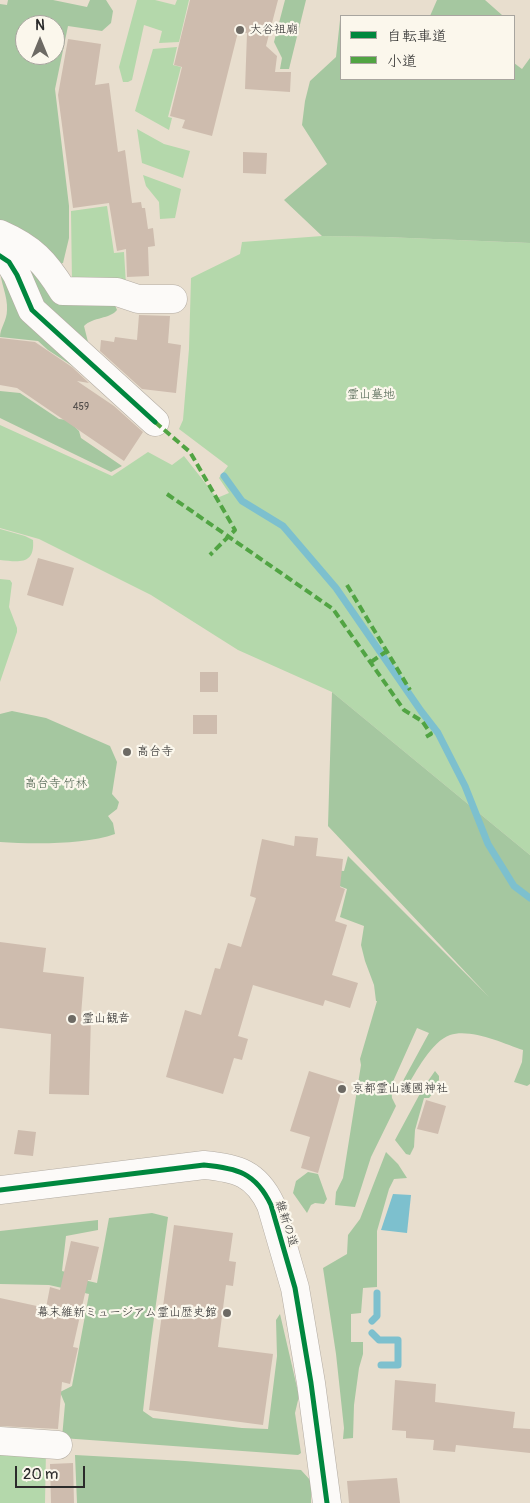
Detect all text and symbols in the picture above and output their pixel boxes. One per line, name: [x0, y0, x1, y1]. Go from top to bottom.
north arrow: [15, 15, 65, 65]
legend: [340, 15, 515, 80]
text: N: [35, 17, 45, 34]
place label: 大谷祖廟: [250, 23, 298, 37]
marker: 大谷祖廟: [234, 24, 246, 36]
text: 自転車道: [387, 27, 447, 46]
text: 小道: [387, 52, 417, 71]
park label: 霊山墓地: [347, 388, 395, 402]
house number: 459: [73, 401, 89, 413]
place label: 高台寺: [137, 745, 173, 759]
marker: 高台寺: [121, 746, 133, 758]
park label: 高台寺 竹林: [25, 777, 87, 791]
place label: 霊山観音: [82, 1012, 130, 1026]
marker: 霊山観音: [66, 1013, 78, 1025]
place label: 京都霊山護國神社: [352, 1082, 448, 1096]
marker: 京都霊山護國神社: [336, 1083, 348, 1095]
street label: 維新の道: [272, 1199, 300, 1249]
place label: 幕末維新ミュージアム霊山歴史館: [37, 1306, 217, 1320]
marker: 幕末維新ミュージアム霊山歴史館: [221, 1307, 233, 1319]
scale bar: [18, 1456, 88, 1488]
text: 20 m: [23, 1465, 58, 1484]

